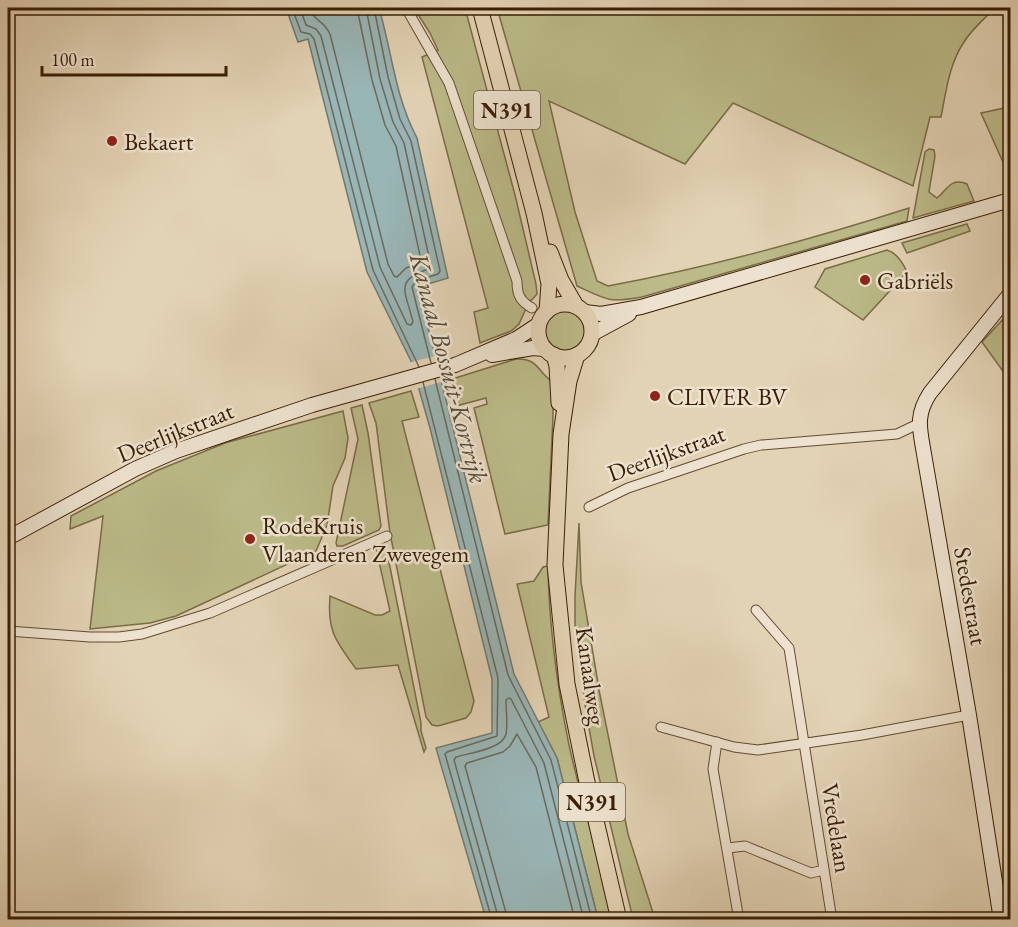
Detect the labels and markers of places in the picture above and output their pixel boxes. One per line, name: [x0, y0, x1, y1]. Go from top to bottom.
place label: Bekaert: [124, 126, 194, 157]
marker: Bekaert: [105, 134, 119, 148]
place label: Gabriëls: [877, 265, 953, 296]
marker: Gabriëls: [858, 273, 872, 287]
place label: CLIVER BV: [667, 381, 788, 412]
marker: CLIVER BV: [648, 389, 662, 403]
place label: RodeKruis Vlaanderen Zwevegem: [262, 510, 470, 569]
marker: RodeKruis Vlaanderen Zwevegem: [243, 532, 257, 546]

